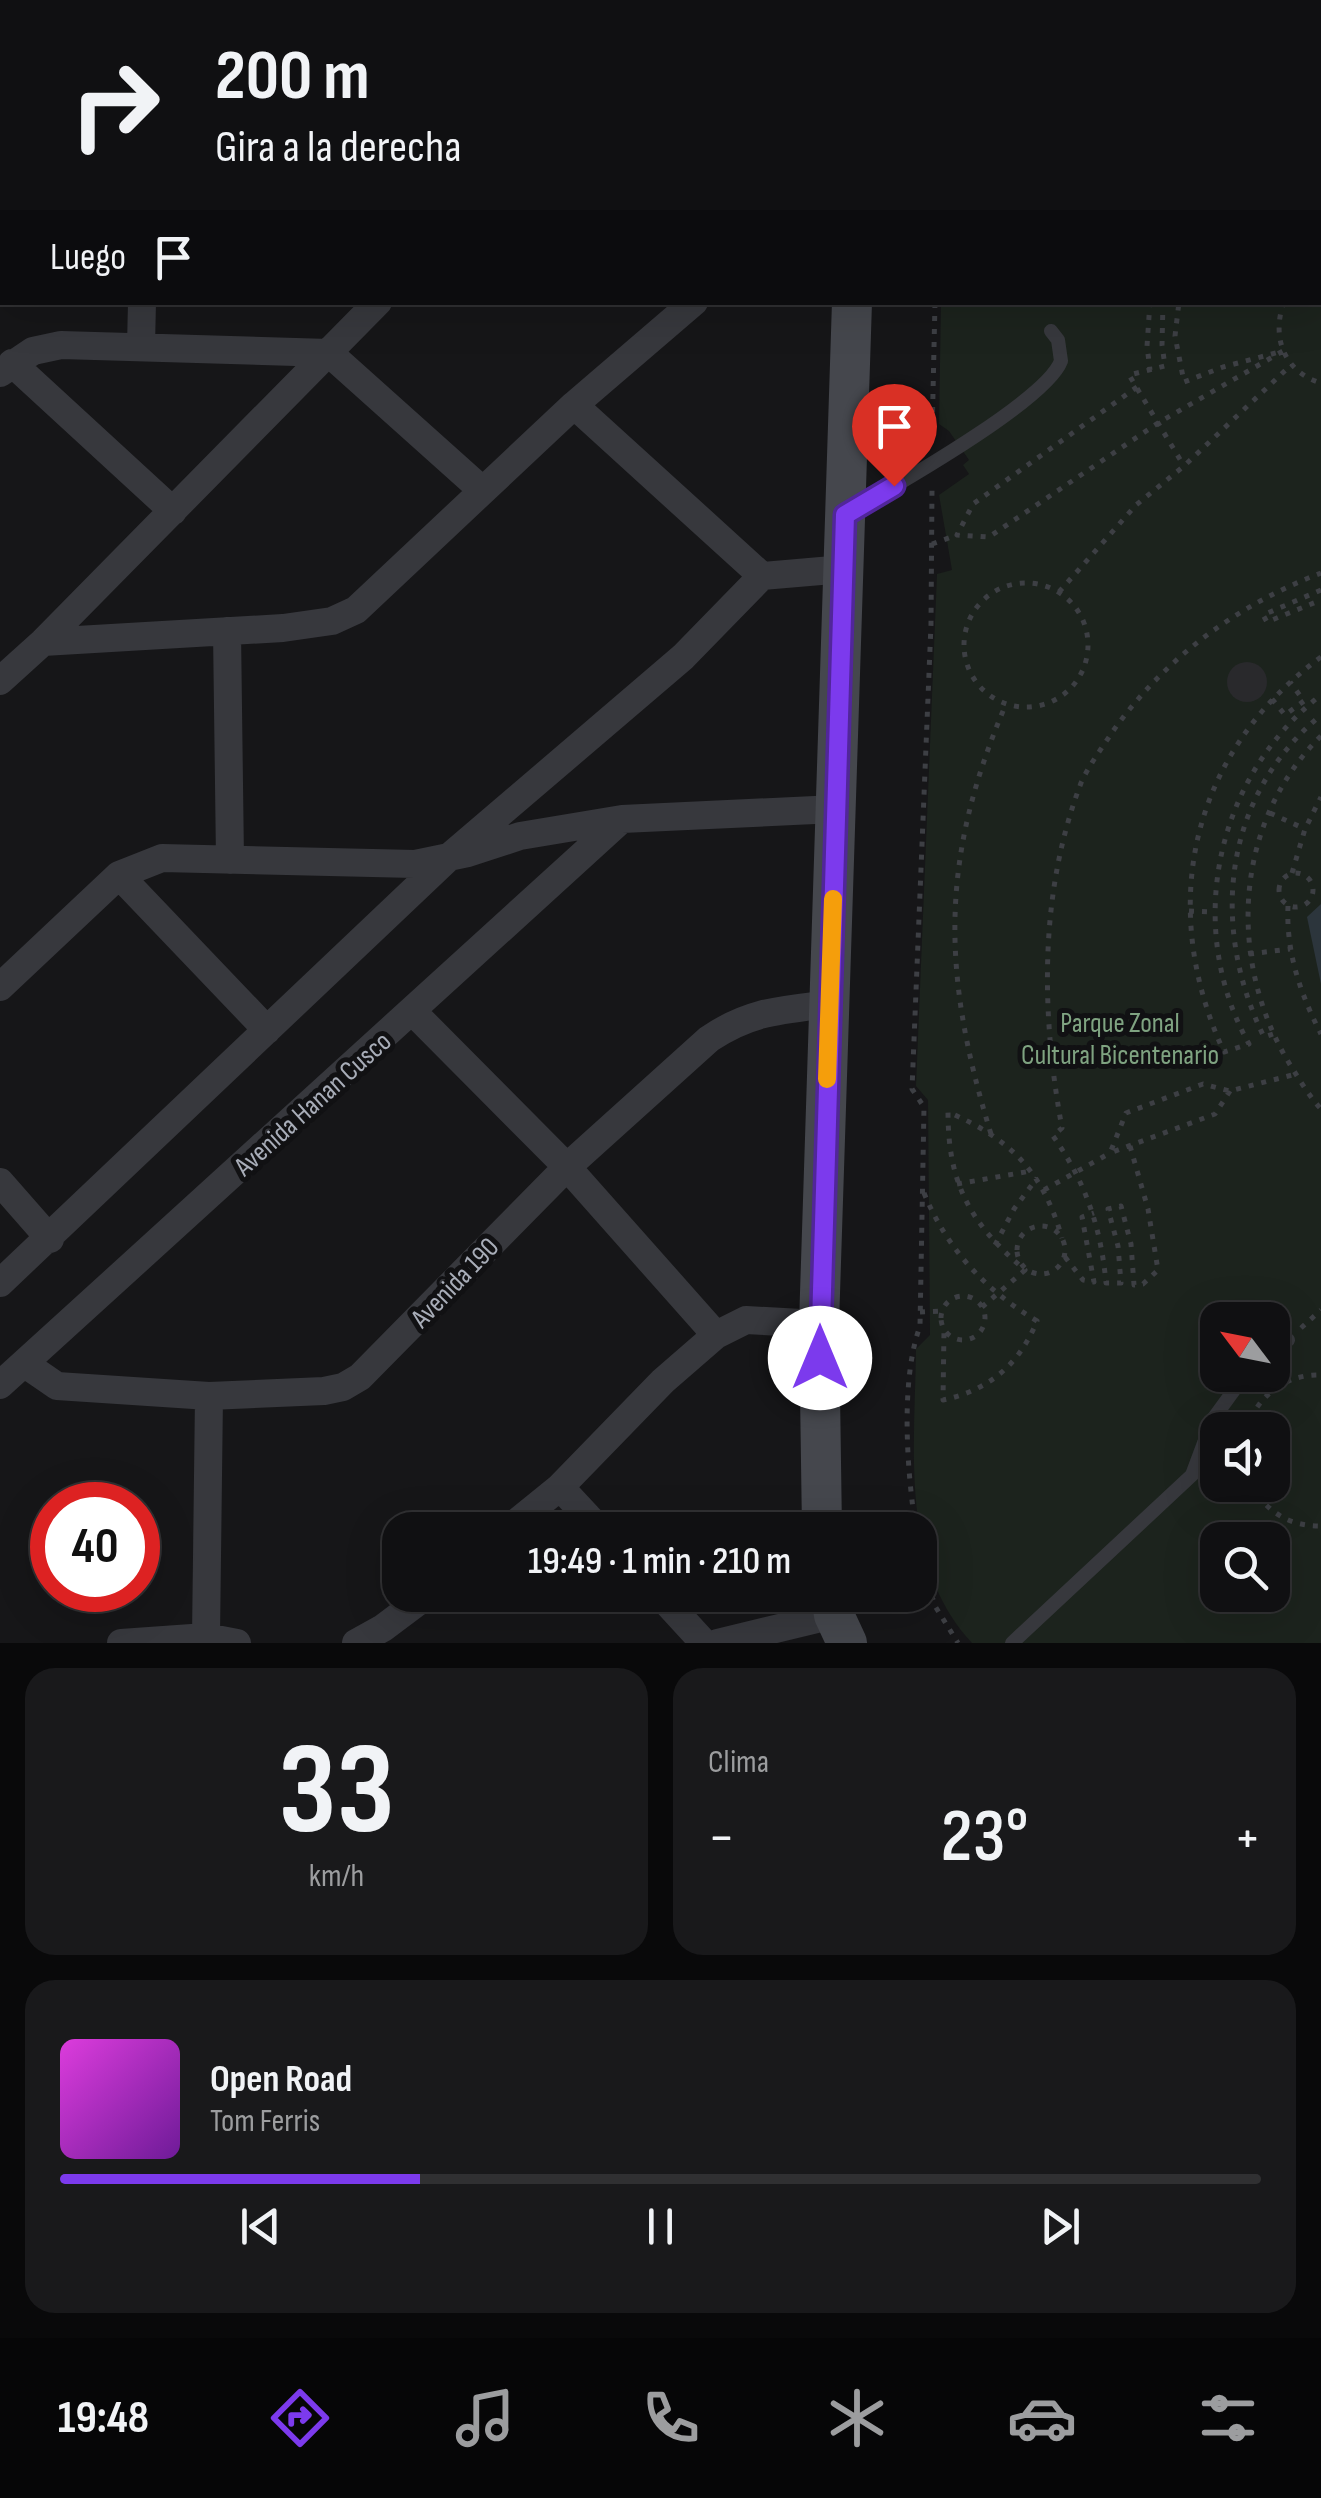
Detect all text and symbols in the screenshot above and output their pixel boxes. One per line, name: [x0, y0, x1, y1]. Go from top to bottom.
text: 200 m: [215, 35, 370, 119]
icon: right: [50, 40, 180, 170]
text: Gira a la derecha: [215, 120, 462, 175]
icon: arrive: [146, 230, 201, 285]
text: Luego: [50, 235, 126, 280]
pin: [852, 384, 937, 487]
icon: arrive: [867, 399, 922, 454]
park label: Parque Zonal Cultural Bicentenario: [1021, 1007, 1219, 1072]
street label: Avenida Hanan Cusco: [227, 1025, 398, 1184]
street label: Avenida 190: [404, 1231, 506, 1336]
north arrow: [1200, 1302, 1290, 1392]
map controls: [1200, 1302, 1290, 1612]
position arrow: [768, 1306, 872, 1410]
button: sound: [1200, 1412, 1290, 1502]
speed limit sign: 40: [30, 1482, 160, 1612]
button: search: [1200, 1522, 1290, 1612]
text: 19:49 · 1 min · 210 m: [528, 1539, 791, 1584]
text: 33: [278, 1714, 395, 1870]
text: Clima: [708, 1743, 769, 1782]
text: 23°: [941, 1792, 1028, 1883]
text: −: [708, 1805, 735, 1872]
text: +: [1234, 1805, 1261, 1872]
text: km/h: [309, 1857, 364, 1896]
text: Open Road: [210, 2057, 352, 2102]
text: Tom Ferris: [210, 2102, 320, 2141]
icon: previous: [233, 2199, 288, 2254]
icon: pause: [633, 2199, 688, 2254]
icon: next: [1033, 2199, 1088, 2254]
icon: directions: [265, 2383, 335, 2453]
icon: music: [450, 2383, 520, 2453]
icon: phone: [636, 2383, 706, 2453]
icon: climate: [822, 2383, 892, 2453]
icon: car: [1007, 2383, 1077, 2453]
icon: filters: [1193, 2383, 1263, 2453]
text: 19:48: [58, 2391, 149, 2446]

